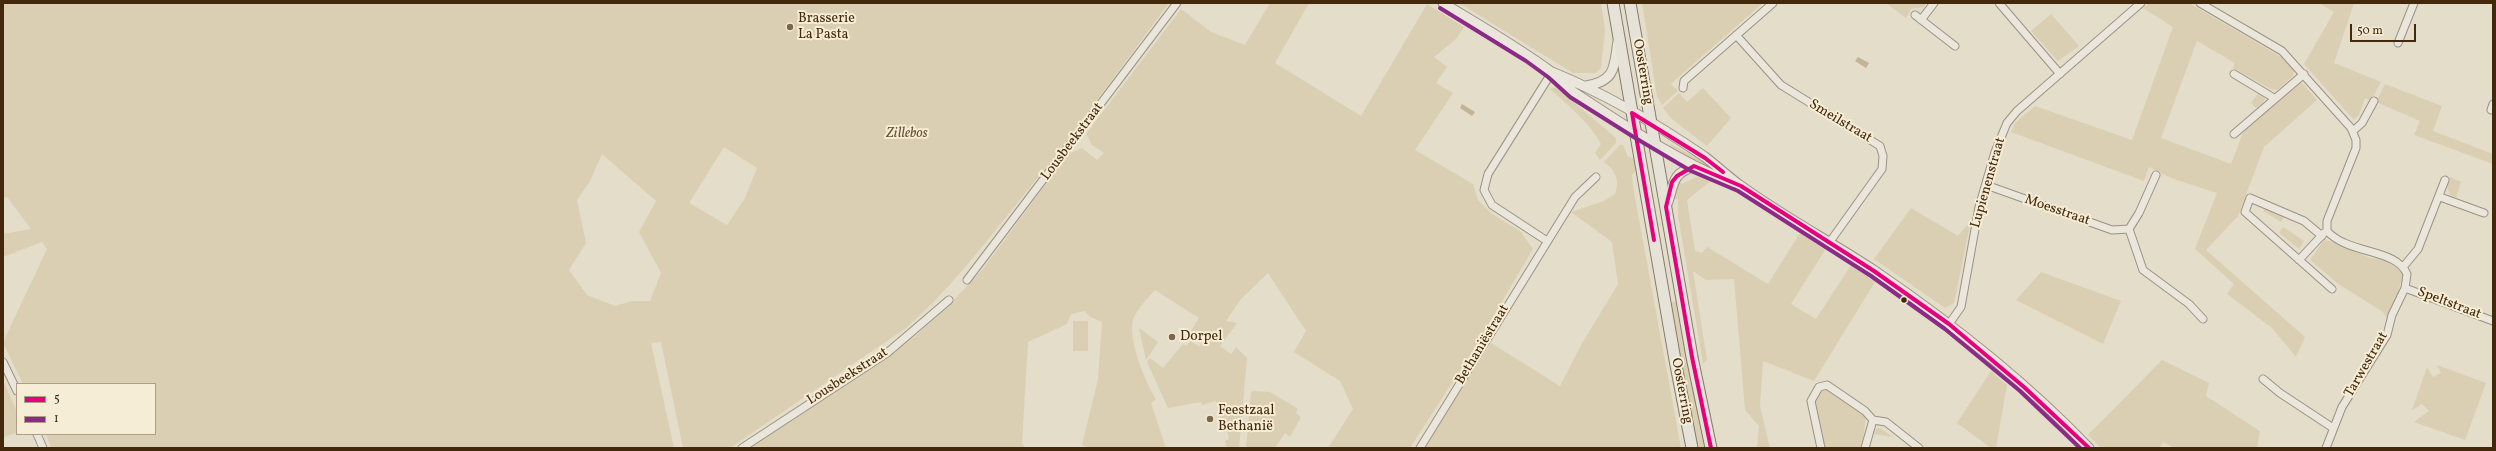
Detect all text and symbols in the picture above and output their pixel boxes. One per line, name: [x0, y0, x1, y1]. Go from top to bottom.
place label: Brasserie La Pasta: [798, 11, 855, 44]
scale bar: [2352, 16, 2418, 42]
marker: Brasserie La Pasta: [785, 22, 795, 32]
text: 50 m: [2357, 23, 2383, 39]
street label: Oosterring: [1628, 38, 1656, 106]
street label: Smeilstraat: [1805, 97, 1875, 147]
street label: Lousbeekstraat: [1038, 100, 1108, 184]
park label: Zillebos: [886, 126, 928, 142]
street label: Lupienenstraat: [1968, 136, 2010, 230]
street label: Moesstraat: [2022, 192, 2092, 230]
street label: Speltstraat: [2415, 284, 2483, 324]
unlabelled marker: [1899, 295, 1909, 305]
street label: Bethaniëstraat: [1453, 302, 1513, 388]
place label: Dorpel: [1180, 329, 1222, 345]
street label: Tarwestraat: [2341, 329, 2393, 401]
marker: Dorpel: [1167, 332, 1177, 342]
street label: Lousbeekstraat: [804, 345, 892, 409]
street label: Oosterring: [1666, 357, 1696, 425]
legend: [16, 383, 156, 435]
text: 5: [54, 391, 60, 407]
place label: Feestzaal Bethanië: [1218, 403, 1274, 436]
text: 1: [54, 411, 59, 427]
marker: Feestzaal Bethanië: [1205, 414, 1215, 424]

